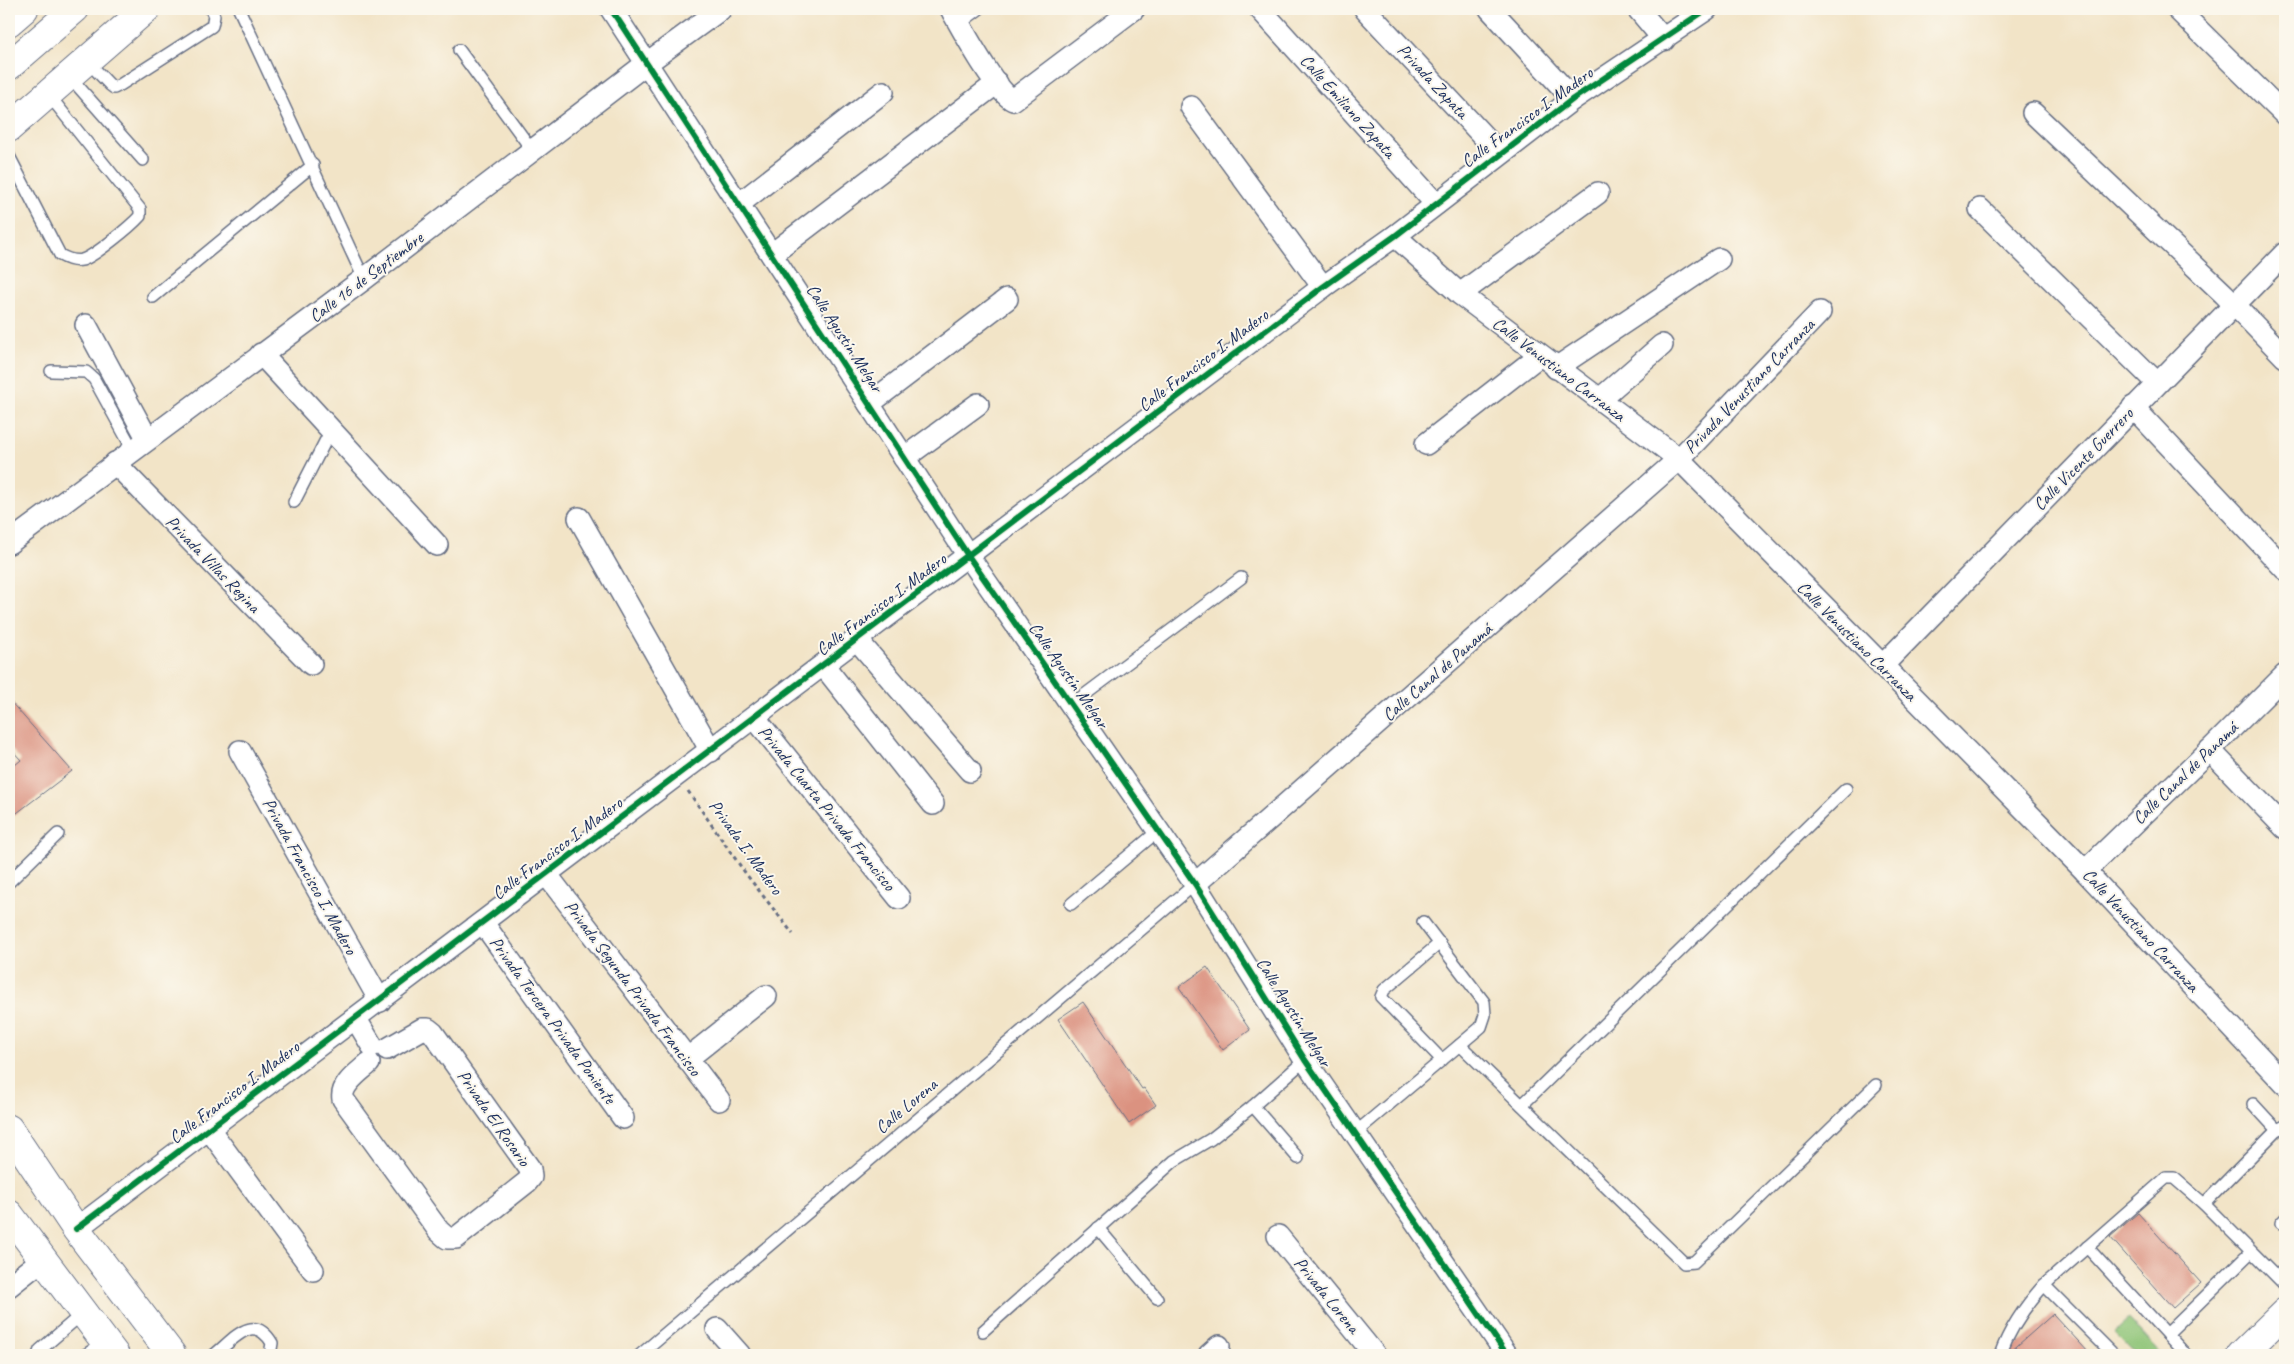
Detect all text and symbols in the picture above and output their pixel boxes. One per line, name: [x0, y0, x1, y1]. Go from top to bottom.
street label: Privada Zapata: [1393, 39, 1474, 124]
street label: Calle Emiliano Zapata: [1296, 49, 1402, 164]
street label: Calle Francisco I. Madero: [1457, 61, 1598, 172]
street label: Calle 16 de Septiembre: [305, 226, 428, 327]
street label: Calle Agustín Melgar: [802, 280, 890, 398]
street label: Calle Francisco I. Madero: [1134, 303, 1274, 416]
street label: Calle Venustiano Carranza: [1488, 312, 1631, 427]
street label: Privada Venustiano Carranza: [1679, 313, 1820, 458]
street label: Calle Vicente Guerrero: [2028, 402, 2139, 515]
street label: Privada Villas Regina: [161, 511, 266, 619]
street label: Calle Francisco I. Madero: [812, 547, 952, 660]
street label: Calle Venustiano Carranza: [1792, 576, 1922, 706]
street label: Calle Canal de Panamá: [1378, 617, 1498, 726]
street label: Calle Agustín Melgar: [1024, 618, 1115, 734]
street label: Calle Canal de Panamá: [2128, 716, 2244, 829]
street label: Privada Cuarta Privada Francisco: [754, 721, 901, 896]
street label: Calle Francisco I. Madero: [488, 791, 628, 904]
street label: Privada Francisco I. Madero: [258, 794, 363, 960]
street label: Privada I. Madero: [704, 795, 789, 900]
street label: Calle Venustiano Carranza: [2078, 864, 2205, 997]
street label: Privada Segunda Privada Francisco: [560, 896, 707, 1081]
street label: Privada Tercera Privada Poniente: [485, 932, 622, 1109]
street label: Calle Agustín Melgar: [1252, 953, 1338, 1073]
street label: Calle Francisco I. Madero: [165, 1035, 305, 1148]
street label: Privada El Rosario: [453, 1066, 536, 1172]
street label: Calle Lorena: [870, 1073, 943, 1138]
street label: Privada Lorena: [1289, 1252, 1366, 1339]

